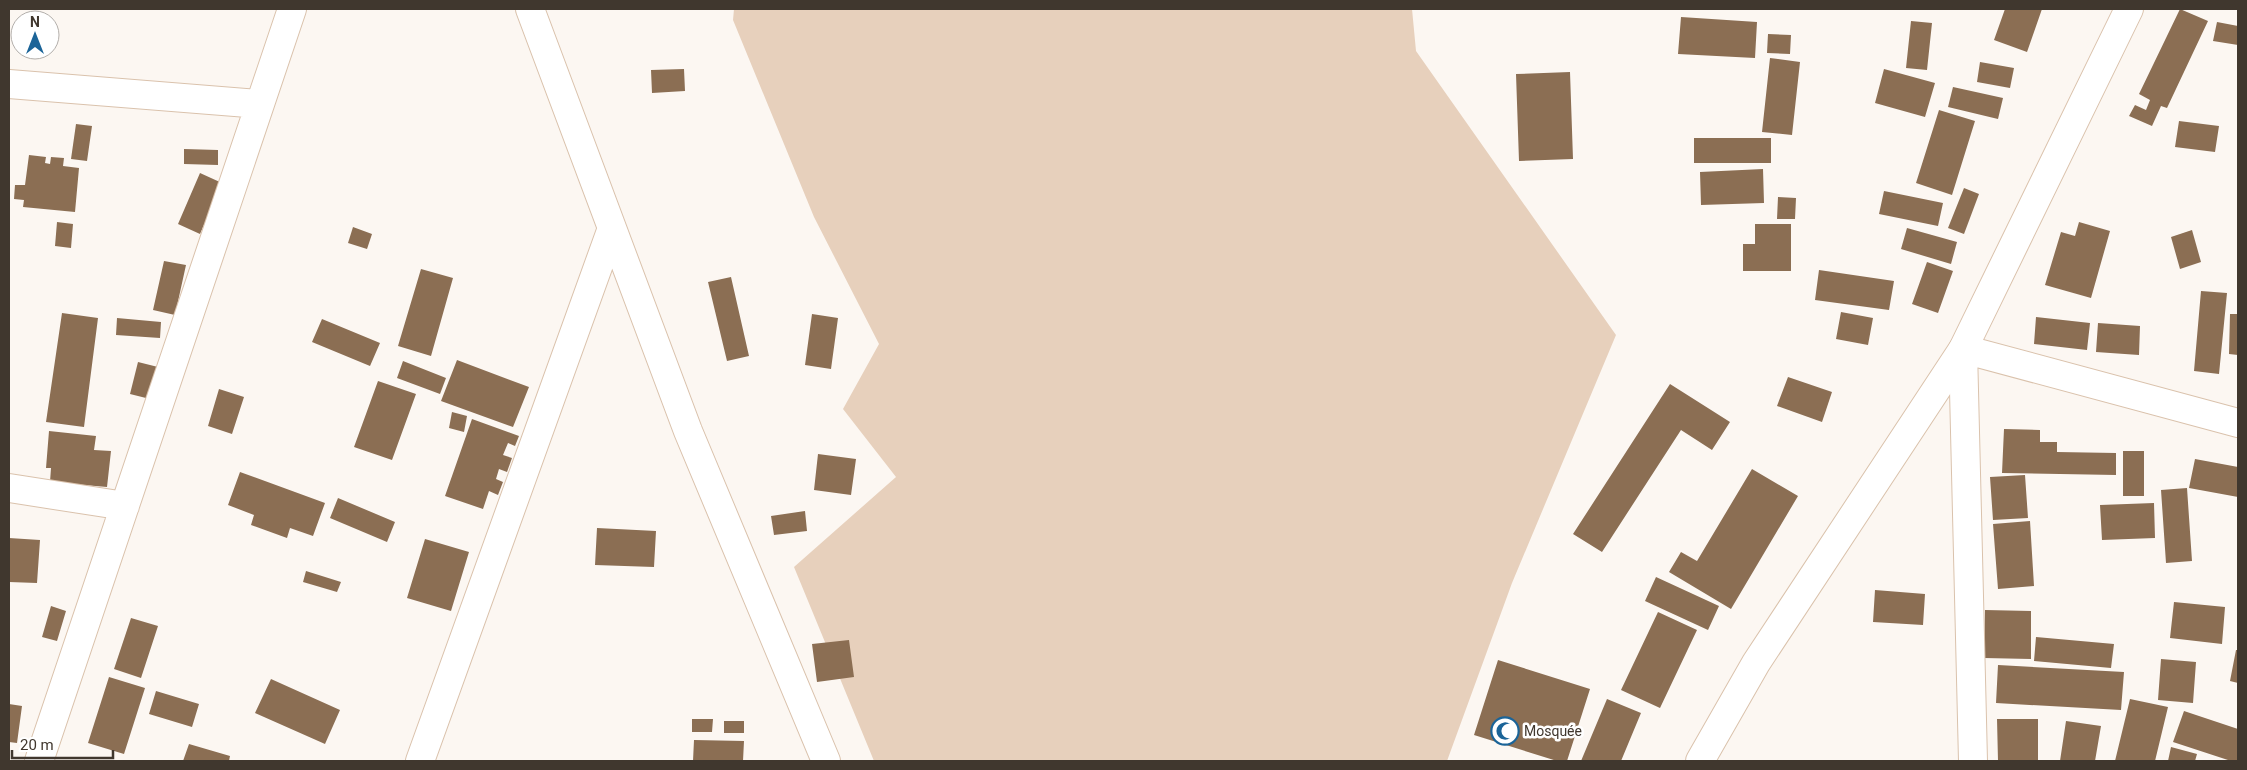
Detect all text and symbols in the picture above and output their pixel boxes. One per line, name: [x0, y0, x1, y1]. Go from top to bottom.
north arrow: [10, 10, 60, 60]
text: N: [30, 14, 40, 30]
mosque icon: Mosquée: [1490, 716, 1520, 746]
place label: Mosquée: [1524, 723, 1582, 739]
scale bar: [12, 728, 114, 760]
text: 20 m: [20, 736, 54, 754]

